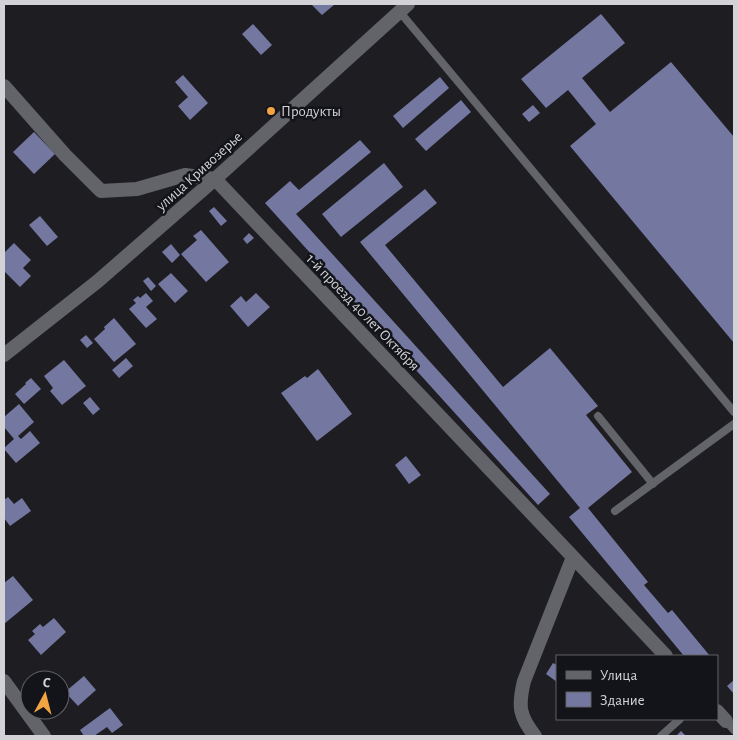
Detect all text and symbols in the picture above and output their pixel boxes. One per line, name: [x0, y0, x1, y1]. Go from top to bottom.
place label: Продукты: [281, 104, 341, 119]
marker: Продукты: [265, 105, 277, 117]
street label: улица Кривозерье: [153, 129, 245, 214]
street label: 1-й проезд 40 лет Октября: [303, 251, 422, 374]
legend: [556, 655, 718, 720]
text: Улица: [600, 668, 637, 683]
north arrow: [20, 670, 70, 720]
text: С: [42, 676, 51, 691]
text: Здание: [600, 693, 645, 708]

